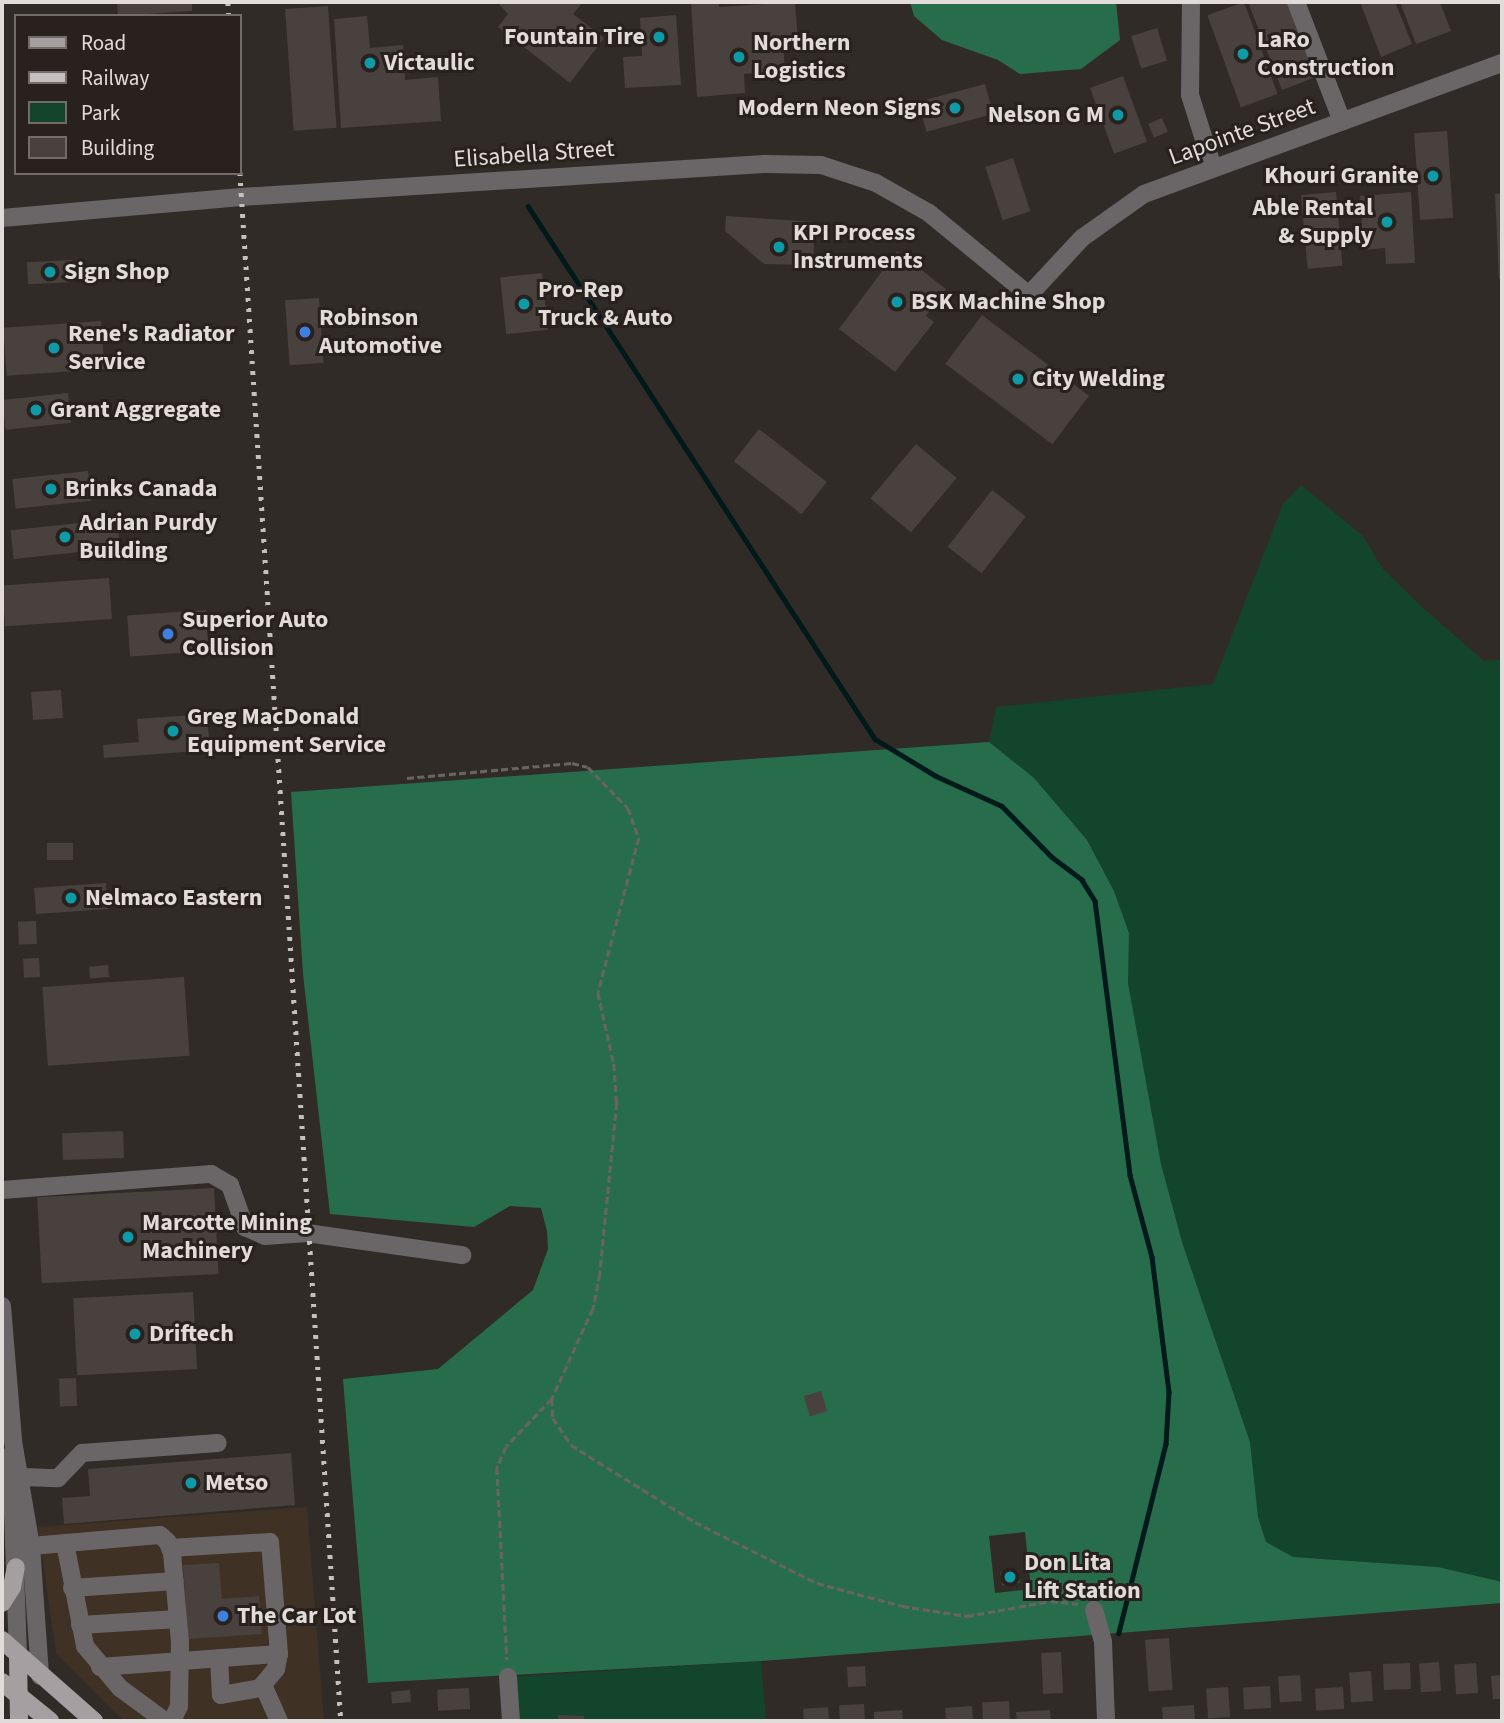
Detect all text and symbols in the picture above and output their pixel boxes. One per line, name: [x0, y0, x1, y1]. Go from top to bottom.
legend: [14, 14, 242, 175]
place label: Fountain Tire: [504, 23, 645, 51]
place label: LaRo Construction: [1257, 26, 1394, 82]
text: Road: [81, 28, 126, 58]
marker: Fountain Tire: [651, 29, 667, 45]
place label: Northern Logistics: [753, 29, 850, 85]
marker: LaRo Construction: [1235, 46, 1251, 62]
place label: Victaulic: [384, 49, 475, 77]
marker: Northern Logistics: [731, 49, 747, 65]
marker: Victaulic: [362, 55, 378, 71]
text: Railway: [81, 63, 149, 93]
street label: Lapointe Street: [1165, 92, 1319, 172]
place label: Modern Neon Signs: [738, 94, 941, 122]
text: Park: [81, 98, 120, 128]
marker: Modern Neon Signs: [947, 100, 963, 116]
place label: Nelson G M: [988, 101, 1104, 129]
marker: Nelson G M: [1110, 107, 1126, 123]
text: Building: [81, 133, 154, 163]
street label: Elisabella Street: [453, 134, 615, 174]
place label: Khouri Granite: [1264, 162, 1419, 190]
marker: Khouri Granite: [1425, 168, 1441, 184]
place label: Able Rental & Supply: [1253, 194, 1373, 250]
marker: Able Rental & Supply: [1379, 214, 1395, 230]
place label: KPI Process Instruments: [793, 219, 923, 275]
marker: KPI Process Instruments: [771, 239, 787, 255]
place label: Sign Shop: [64, 258, 169, 286]
marker: Sign Shop: [42, 264, 58, 280]
place label: Pro-Rep Truck & Auto: [538, 276, 673, 332]
place label: BSK Machine Shop: [911, 288, 1106, 316]
marker: BSK Machine Shop: [889, 294, 905, 310]
marker: Pro-Rep Truck & Auto: [516, 296, 532, 312]
place label: Robinson Automotive: [319, 304, 442, 360]
place label: Rene's Radiator Service: [68, 320, 235, 376]
marker: Robinson Automotive: [297, 324, 313, 340]
marker: Rene's Radiator Service: [46, 340, 62, 356]
place label: City Welding: [1032, 365, 1165, 393]
marker: City Welding: [1010, 371, 1026, 387]
place label: Grant Aggregate: [50, 396, 221, 424]
marker: Grant Aggregate: [28, 402, 44, 418]
place label: Brinks Canada: [65, 475, 217, 503]
marker: Brinks Canada: [43, 481, 59, 497]
place label: Adrian Purdy Building: [79, 509, 217, 565]
marker: Adrian Purdy Building: [57, 529, 73, 545]
place label: Superior Auto Collision: [182, 606, 328, 662]
marker: Superior Auto Collision: [160, 626, 176, 642]
place label: Greg MacDonald Equipment Service: [187, 703, 386, 759]
marker: Greg MacDonald Equipment Service: [165, 723, 181, 739]
place label: Nelmaco Eastern: [85, 884, 263, 912]
marker: Nelmaco Eastern: [63, 890, 79, 906]
place label: Marcotte Mining Machinery: [142, 1209, 312, 1265]
marker: Marcotte Mining Machinery: [120, 1229, 136, 1245]
place label: Driftech: [149, 1320, 234, 1348]
marker: Driftech: [127, 1326, 143, 1342]
place label: Metso: [205, 1469, 268, 1497]
marker: Metso: [183, 1475, 199, 1491]
place label: Don Lita Lift Station: [1024, 1549, 1141, 1605]
marker: Don Lita Lift Station: [1002, 1569, 1018, 1585]
place label: The Car Lot: [237, 1602, 356, 1630]
marker: The Car Lot: [215, 1608, 231, 1624]

